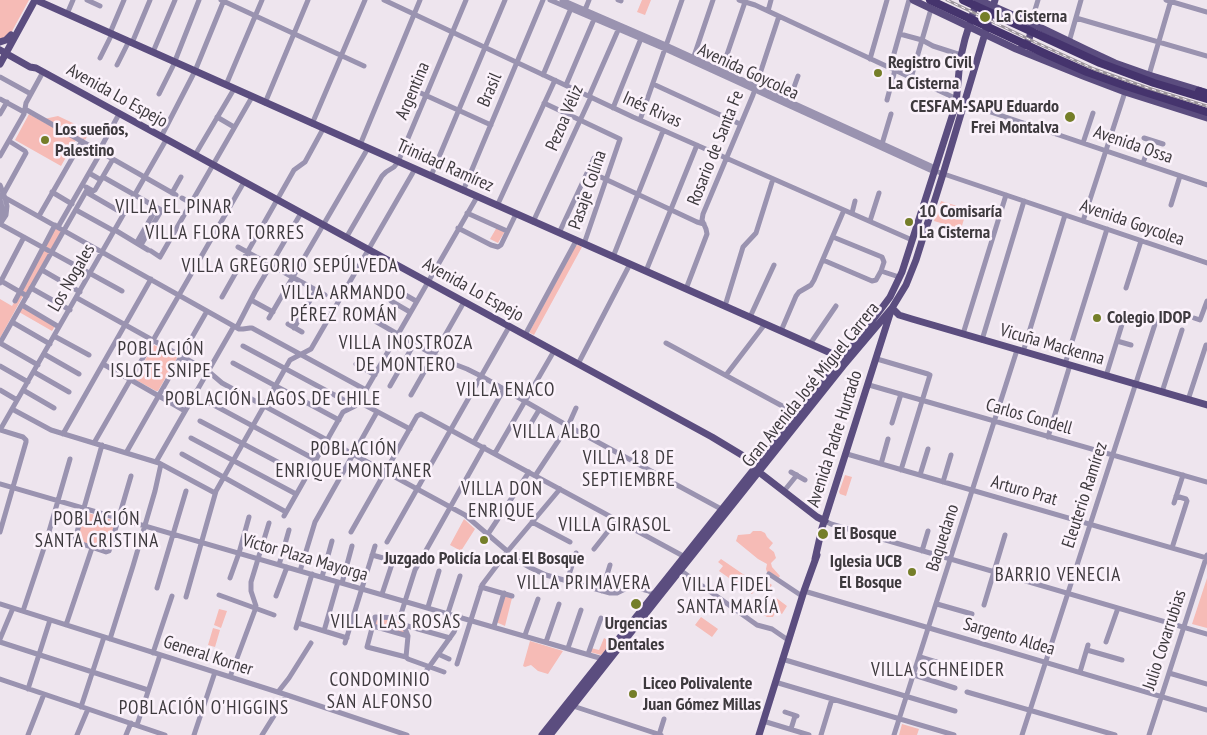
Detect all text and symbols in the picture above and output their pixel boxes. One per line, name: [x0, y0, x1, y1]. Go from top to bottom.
place label: La Cisterna: [996, 6, 1067, 28]
marker: La Cisterna: [978, 10, 992, 24]
street label: Avenida Goycolea: [694, 39, 802, 105]
place label: Registro Civil La Cisterna: [888, 52, 972, 94]
street label: Avenida Lo Espejo: [63, 59, 171, 133]
street label: Argentina: [391, 59, 435, 123]
marker: Registro Civil La Cisterna: [872, 67, 884, 79]
street label: Brasil: [473, 70, 507, 110]
street label: Pezoa Véliz: [541, 82, 589, 154]
street label: Inés Rivas: [619, 87, 685, 133]
street label: Rosario de Santa Fe: [683, 87, 749, 209]
place label: CESFAM-SAPU Eduardo Frei Montalva: [910, 96, 1059, 138]
marker: CESFAM-SAPU Eduardo Frei Montalva: [1063, 110, 1077, 124]
place label: Los sueños, Palestino: [55, 119, 128, 162]
street label: Avenida Ossa: [1091, 121, 1175, 169]
marker: Los sueños, Palestino: [39, 134, 51, 146]
street label: Trinidad Ramírez: [393, 135, 497, 197]
street label: Pasaje Colina: [564, 148, 612, 232]
street label: Avenida Goycolea: [1077, 195, 1187, 251]
district label: VILLA EL PINAR: [113, 197, 235, 219]
place label: 10 Comisaría La Cisterna: [919, 201, 1002, 243]
marker: 10 Comisaría La Cisterna: [903, 216, 915, 228]
district label: VILLA FLORA TORRES: [143, 223, 307, 245]
street label: Los Nogales: [44, 240, 100, 316]
street label: Avenida Lo Espejo: [419, 253, 527, 327]
district label: VILLA GREGORIO SEPÚLVEDA: [178, 256, 402, 278]
district label: VILLA ARMANDO PÉREZ ROMÁN: [280, 283, 408, 327]
street label: Gran Avenida José Miguel Carrera: [738, 298, 884, 472]
place label: Colegio IDOP: [1107, 307, 1191, 329]
marker: Colegio IDOP: [1091, 312, 1103, 324]
street label: Vicuña Mackenna: [997, 320, 1107, 370]
district label: VILLA INOSTROZA DE MONTERO: [337, 333, 475, 377]
district label: POBLACIÓN ISLOTE SNIPE: [109, 339, 213, 383]
street label: Avenida Padre Hurtado: [803, 368, 867, 510]
district label: VILLA ENACO: [455, 380, 557, 402]
district label: POBLACIÓN LAGOS DE CHILE: [162, 389, 384, 411]
street label: Carlos Condell: [983, 394, 1075, 440]
district label: VILLA ALBO: [512, 422, 602, 444]
district label: POBLACIÓN ENRIQUE MONTANER: [273, 439, 435, 483]
street label: Eleuterio Ramírez: [1058, 439, 1112, 551]
district label: VILLA 18 DE SEPTIEMBRE: [581, 448, 677, 492]
street label: Arturo Prat: [988, 471, 1060, 511]
district label: VILLA DON ENRIQUE: [460, 479, 544, 523]
street label: Baquedano: [922, 502, 964, 574]
district label: POBLACIÓN SANTA CRISTINA: [33, 509, 161, 553]
district label: VILLA GIRASOL: [557, 515, 673, 537]
place label: El Bosque: [834, 523, 897, 545]
marker: El Bosque: [816, 527, 830, 541]
street label: Víctor Plaza Mayorga: [240, 530, 370, 586]
marker: Juzgado Policía Local El Bosque: [478, 534, 490, 546]
place label: Juzgado Policía Local El Bosque: [384, 548, 584, 570]
place label: Iglesia UCB El Bosque: [830, 551, 902, 594]
district label: BARRIO VENECIA: [993, 565, 1123, 587]
marker: Iglesia UCB El Bosque: [906, 566, 918, 578]
district label: VILLA PRIMAVERA: [515, 573, 653, 595]
district label: VILLA FIDEL SANTA MARÍA: [675, 575, 781, 619]
street label: Julio Covarrubias: [1139, 587, 1191, 693]
marker: Urgencias Dentales: [629, 597, 643, 611]
district label: VILLA LAS ROSAS: [329, 612, 463, 634]
place label: Urgencias Dentales: [605, 613, 667, 656]
street label: Sargento Aldea: [961, 614, 1057, 660]
street label: General Korner: [160, 631, 256, 681]
district label: VILLA SCHNEIDER: [869, 660, 1007, 682]
district label: CONDOMINIO SAN ALFONSO: [325, 670, 435, 714]
place label: Liceo Polivalente Juan Gómez Millas: [643, 673, 761, 716]
marker: Liceo Polivalente Juan Gómez Millas: [627, 688, 639, 700]
district label: POBLACIÓN O'HIGGINS: [116, 698, 292, 720]

